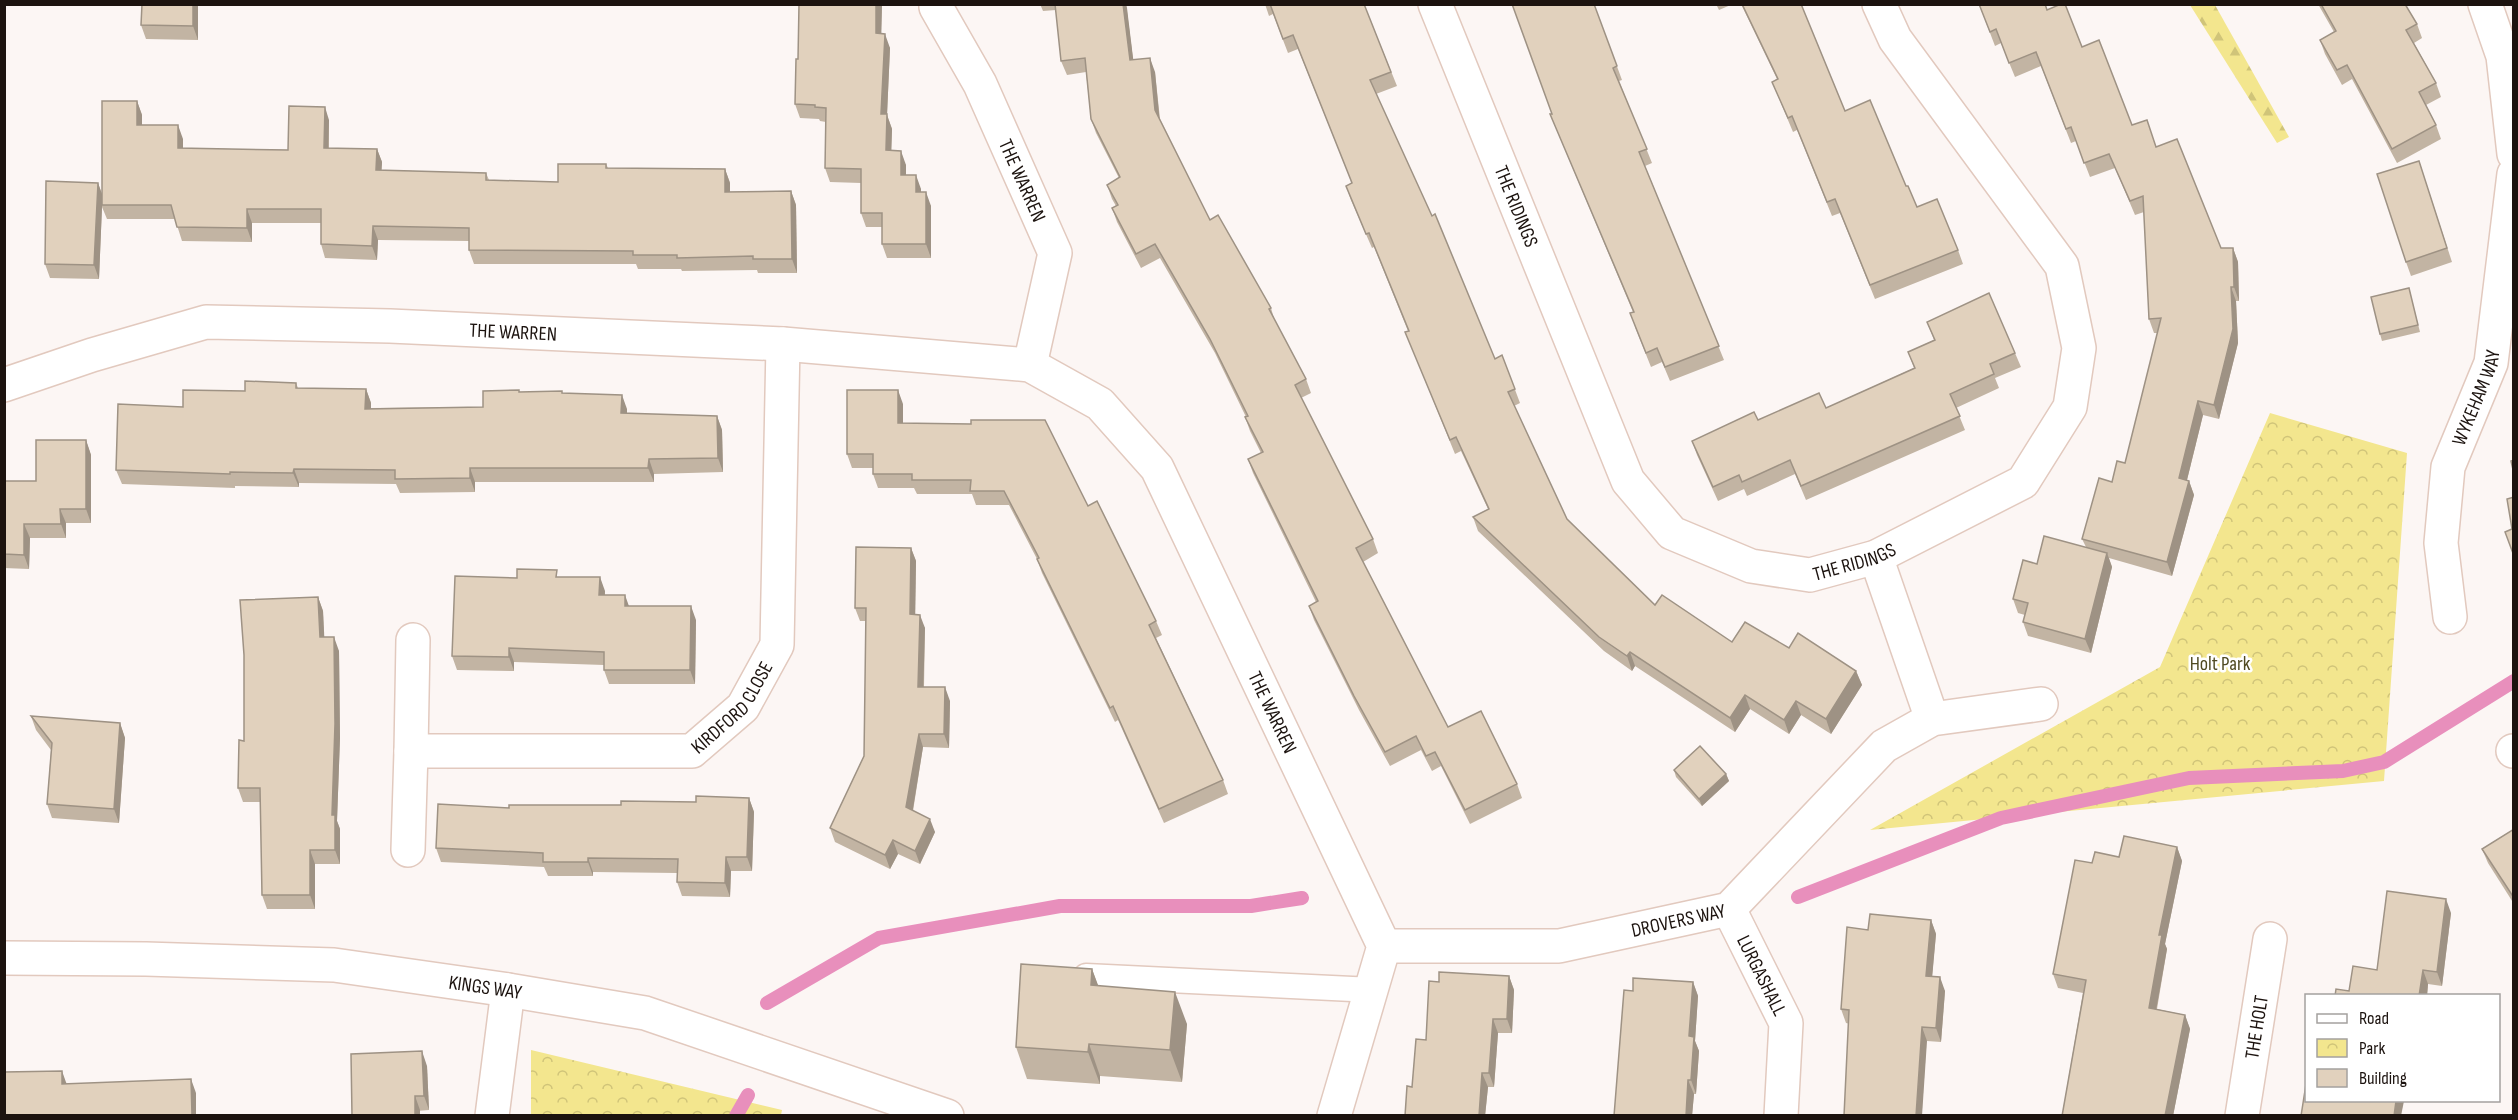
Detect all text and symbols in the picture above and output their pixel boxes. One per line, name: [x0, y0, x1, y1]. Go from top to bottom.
street label: THE WARREN: [993, 136, 1051, 226]
street label: THE RIDINGS: [1489, 162, 1543, 251]
street label: THE WARREN: [469, 319, 558, 347]
street label: WYKEHAM WAY: [2447, 348, 2506, 449]
street label: THE RIDINGS: [1810, 538, 1900, 587]
park label: Holt Park: [2190, 652, 2251, 676]
street label: KIRDFORD CLOSE: [687, 658, 779, 759]
street label: THE WARREN: [1242, 668, 1302, 757]
street label: DROVERS WAY: [1629, 899, 1728, 943]
street label: LURGASHALL: [1731, 931, 1792, 1020]
street label: KINGS WAY: [447, 971, 524, 1005]
street label: THE HOLT: [2240, 994, 2274, 1061]
legend: [2305, 994, 2500, 1102]
text: Road: [2359, 1008, 2389, 1029]
text: Park: [2359, 1038, 2385, 1059]
text: Building: [2359, 1068, 2407, 1089]

